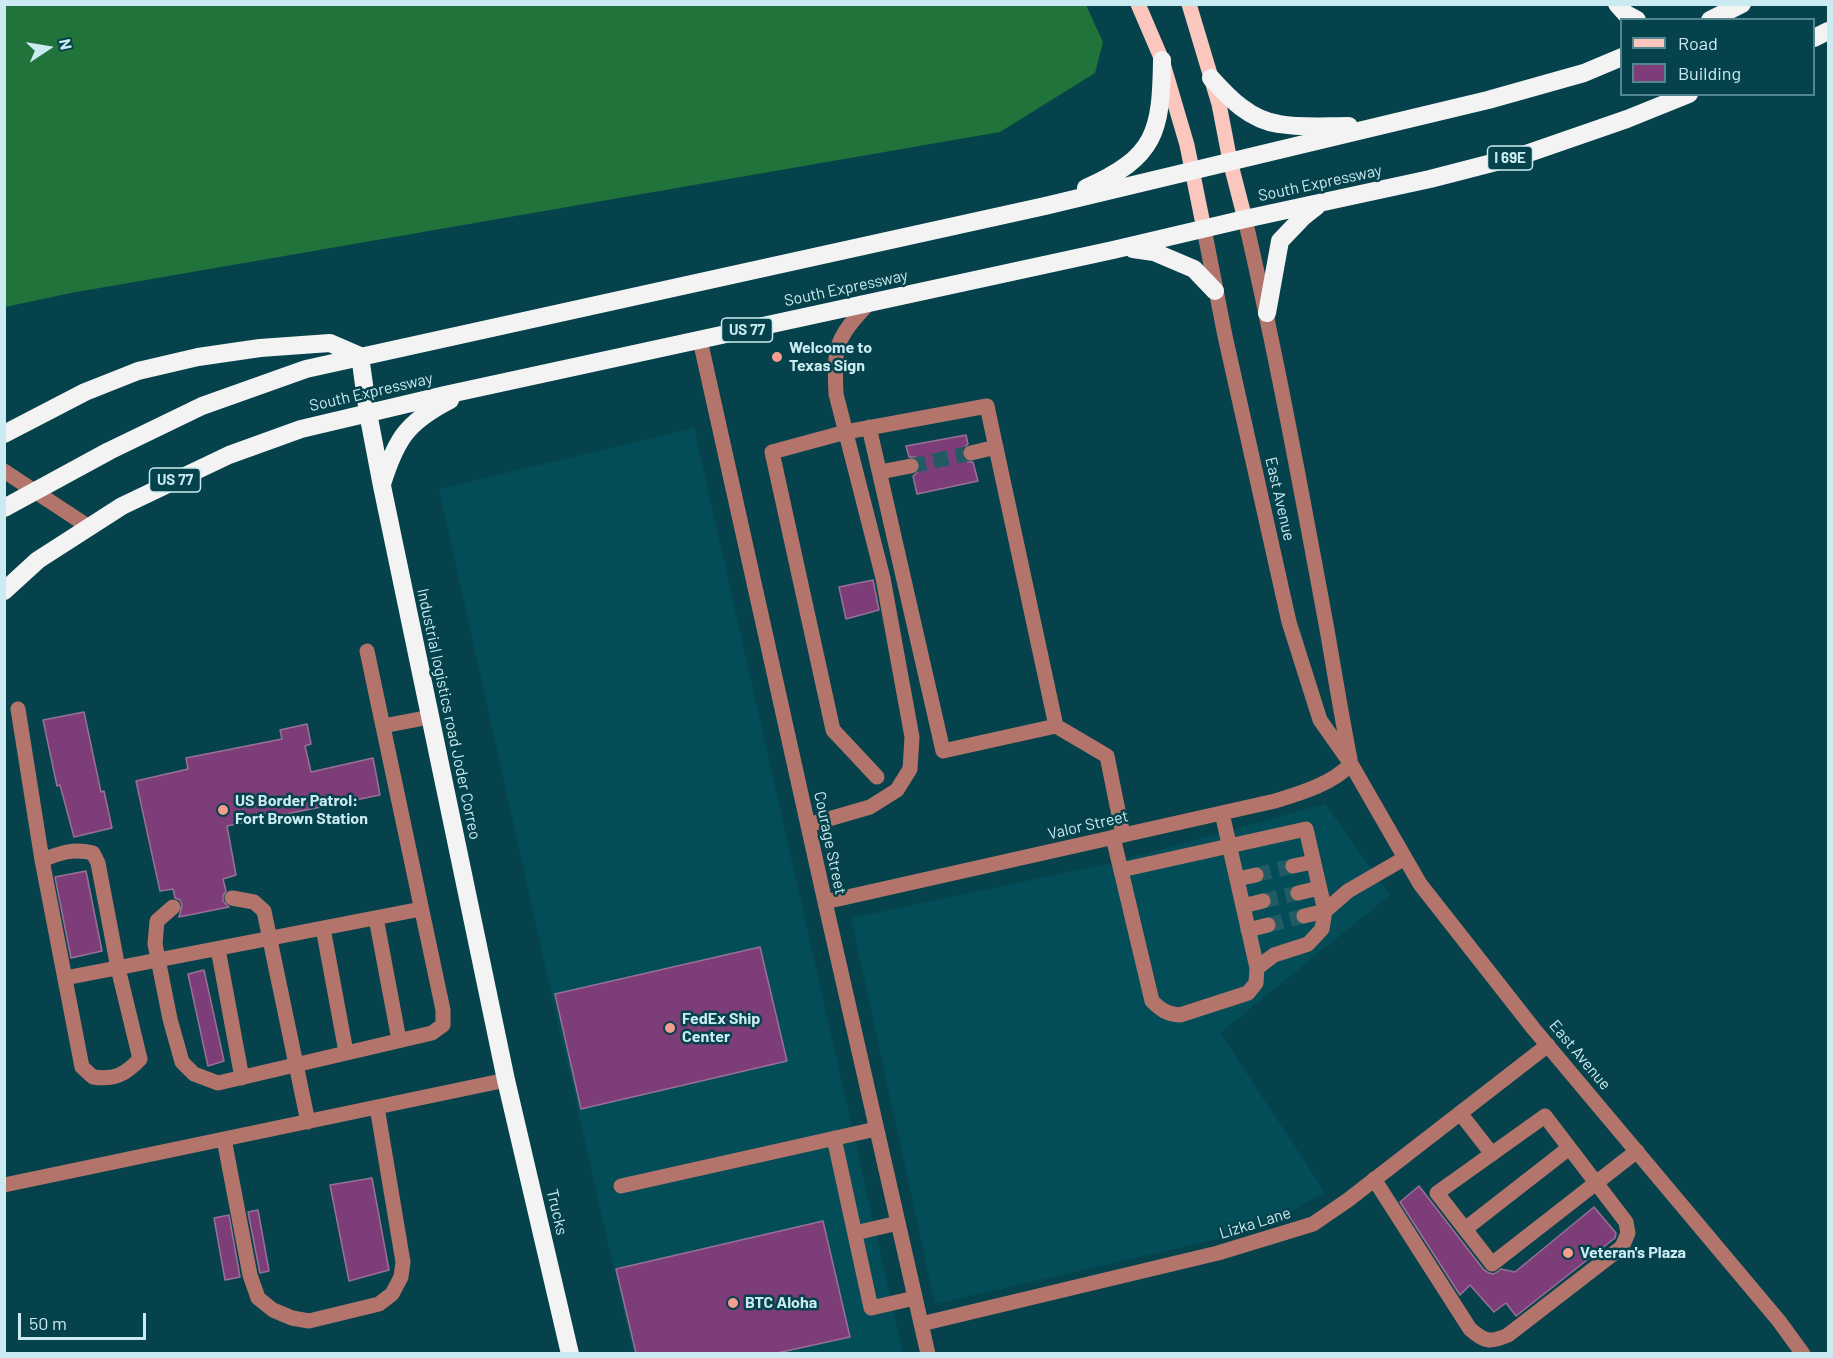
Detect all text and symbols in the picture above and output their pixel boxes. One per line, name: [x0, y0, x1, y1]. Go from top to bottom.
north arrow: [18, 18, 78, 78]
legend: [1620, 18, 1815, 96]
text: Road: [1678, 32, 1718, 54]
text: N: [56, 37, 76, 51]
text: Building: [1678, 62, 1741, 84]
road number: I 69E: [1488, 146, 1532, 170]
street label: South Expressway: [1256, 161, 1384, 205]
street label: South Expressway: [782, 266, 910, 310]
road number: US 77: [722, 318, 772, 342]
place label: Welcome to Texas Sign: [789, 338, 872, 376]
marker: Welcome to Texas Sign: [770, 350, 784, 364]
street label: South Expressway: [307, 368, 435, 416]
street label: East Avenue: [1261, 455, 1299, 543]
road number: US 77: [150, 468, 201, 492]
street label: Industrial logistics road Joder Correo: [413, 587, 485, 841]
street label: Courage Street: [810, 790, 850, 896]
place label: US Border Patrol: Fort Brown Station: [235, 791, 368, 829]
marker: US Border Patrol: Fort Brown Station: [216, 803, 230, 817]
street label: Valor Street: [1046, 806, 1130, 844]
place label: FedEx Ship Center: [682, 1009, 760, 1047]
street label: East Avenue: [1545, 1016, 1615, 1094]
marker: FedEx Ship Center: [663, 1021, 677, 1035]
street label: Trucks: [542, 1187, 572, 1237]
street label: Lizka Lane: [1217, 1203, 1293, 1243]
place label: Veteran's Plaza: [1580, 1243, 1686, 1263]
marker: Veteran's Plaza: [1561, 1246, 1575, 1260]
place label: BTC Aloha: [745, 1293, 817, 1313]
marker: BTC Aloha: [726, 1296, 740, 1310]
scale bar: [21, 1301, 148, 1339]
text: 50 m: [29, 1312, 67, 1334]

